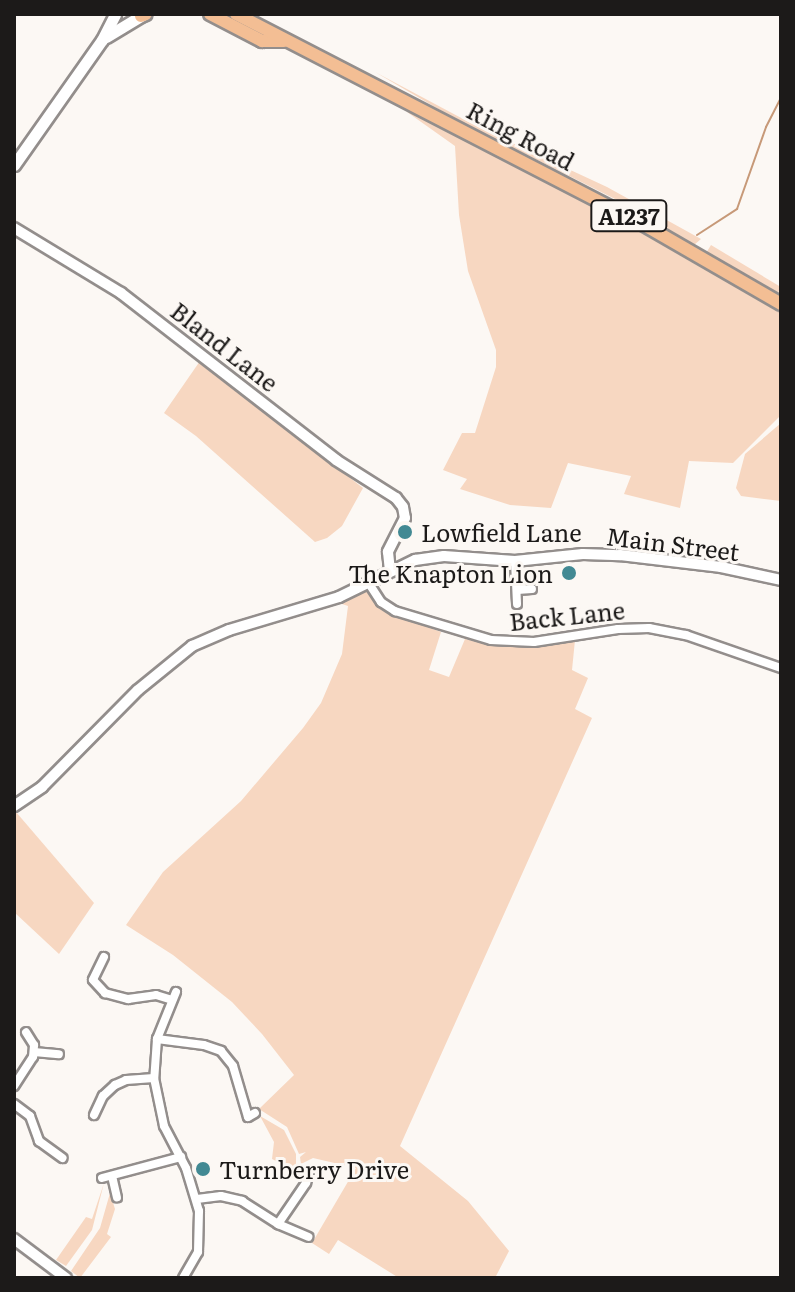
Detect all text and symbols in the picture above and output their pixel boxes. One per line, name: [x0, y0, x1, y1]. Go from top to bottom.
street label: Ring Road: [462, 95, 580, 175]
road number: A1237: [589, 198, 669, 234]
street label: Bland Lane: [166, 295, 284, 397]
place label: Lowfield Lane: [421, 518, 582, 546]
street label: Main Street: [605, 521, 741, 565]
marker: Lowfield Lane: [396, 523, 414, 541]
place label: The Knapton Lion: [348, 559, 553, 587]
marker: The Knapton Lion: [560, 564, 578, 582]
street label: Back Lane: [508, 595, 626, 635]
place label: Turnberry Drive: [219, 1155, 409, 1183]
marker: Turnberry Drive: [194, 1160, 212, 1178]

